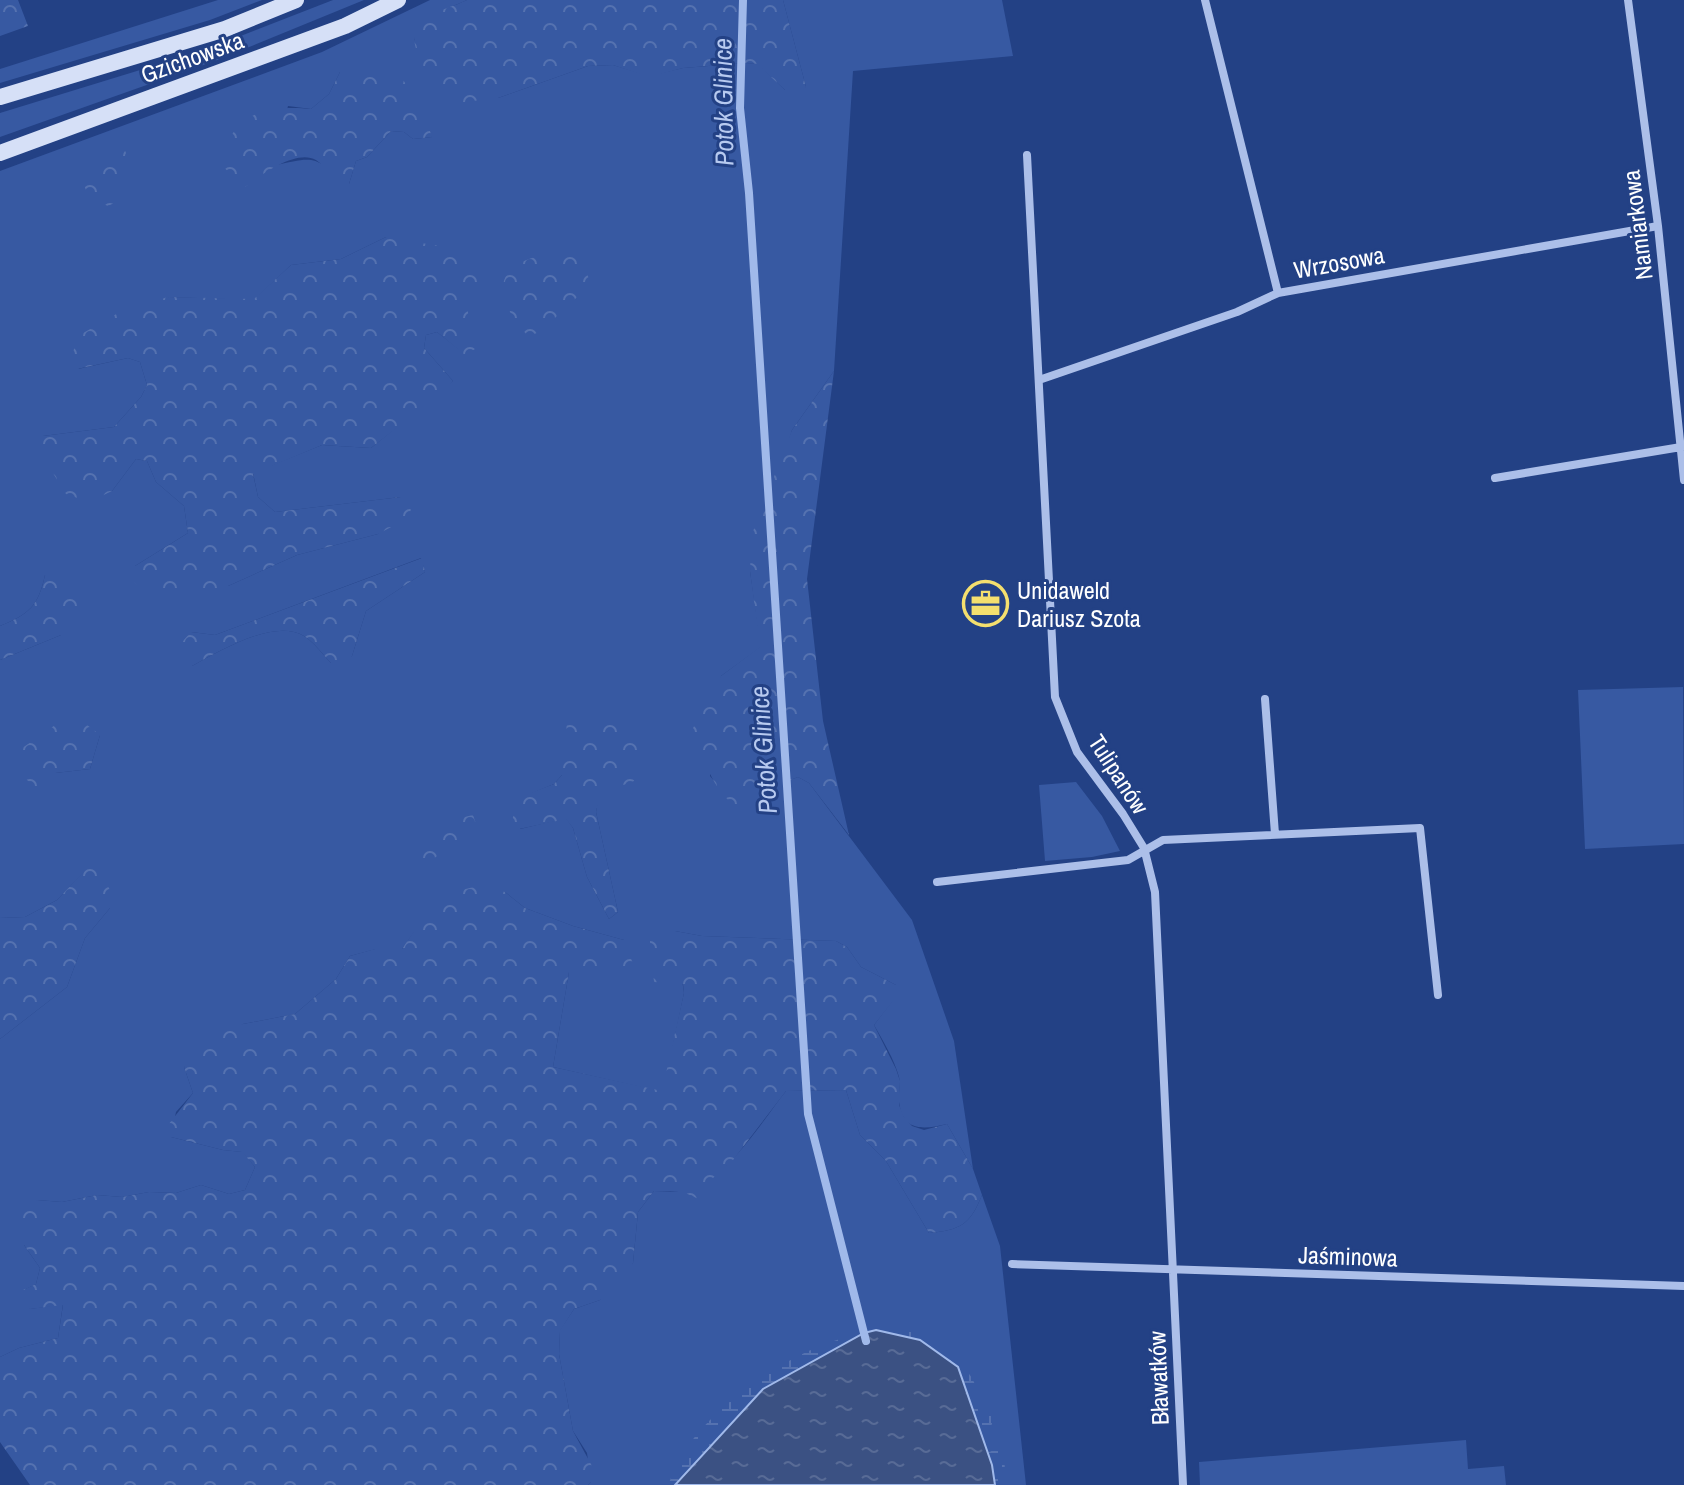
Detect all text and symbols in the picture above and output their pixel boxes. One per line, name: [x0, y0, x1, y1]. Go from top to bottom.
street label: Gzichowska: [136, 24, 248, 90]
water label: Potok Glinice: [704, 38, 742, 166]
street label: Namiarkowa: [1614, 168, 1660, 282]
street label: Wrzosowa: [1291, 238, 1387, 286]
place label: Unidaweld Dariusz Szota: [1017, 574, 1141, 634]
office icon: Unidaweld Dariusz Szota: [962, 580, 1010, 628]
water label: Potok Glinice: [741, 685, 785, 815]
street label: Tulipanów: [1081, 728, 1157, 821]
street label: Jaśminowa: [1298, 1238, 1398, 1274]
street label: Bławatków: [1140, 1330, 1176, 1426]

